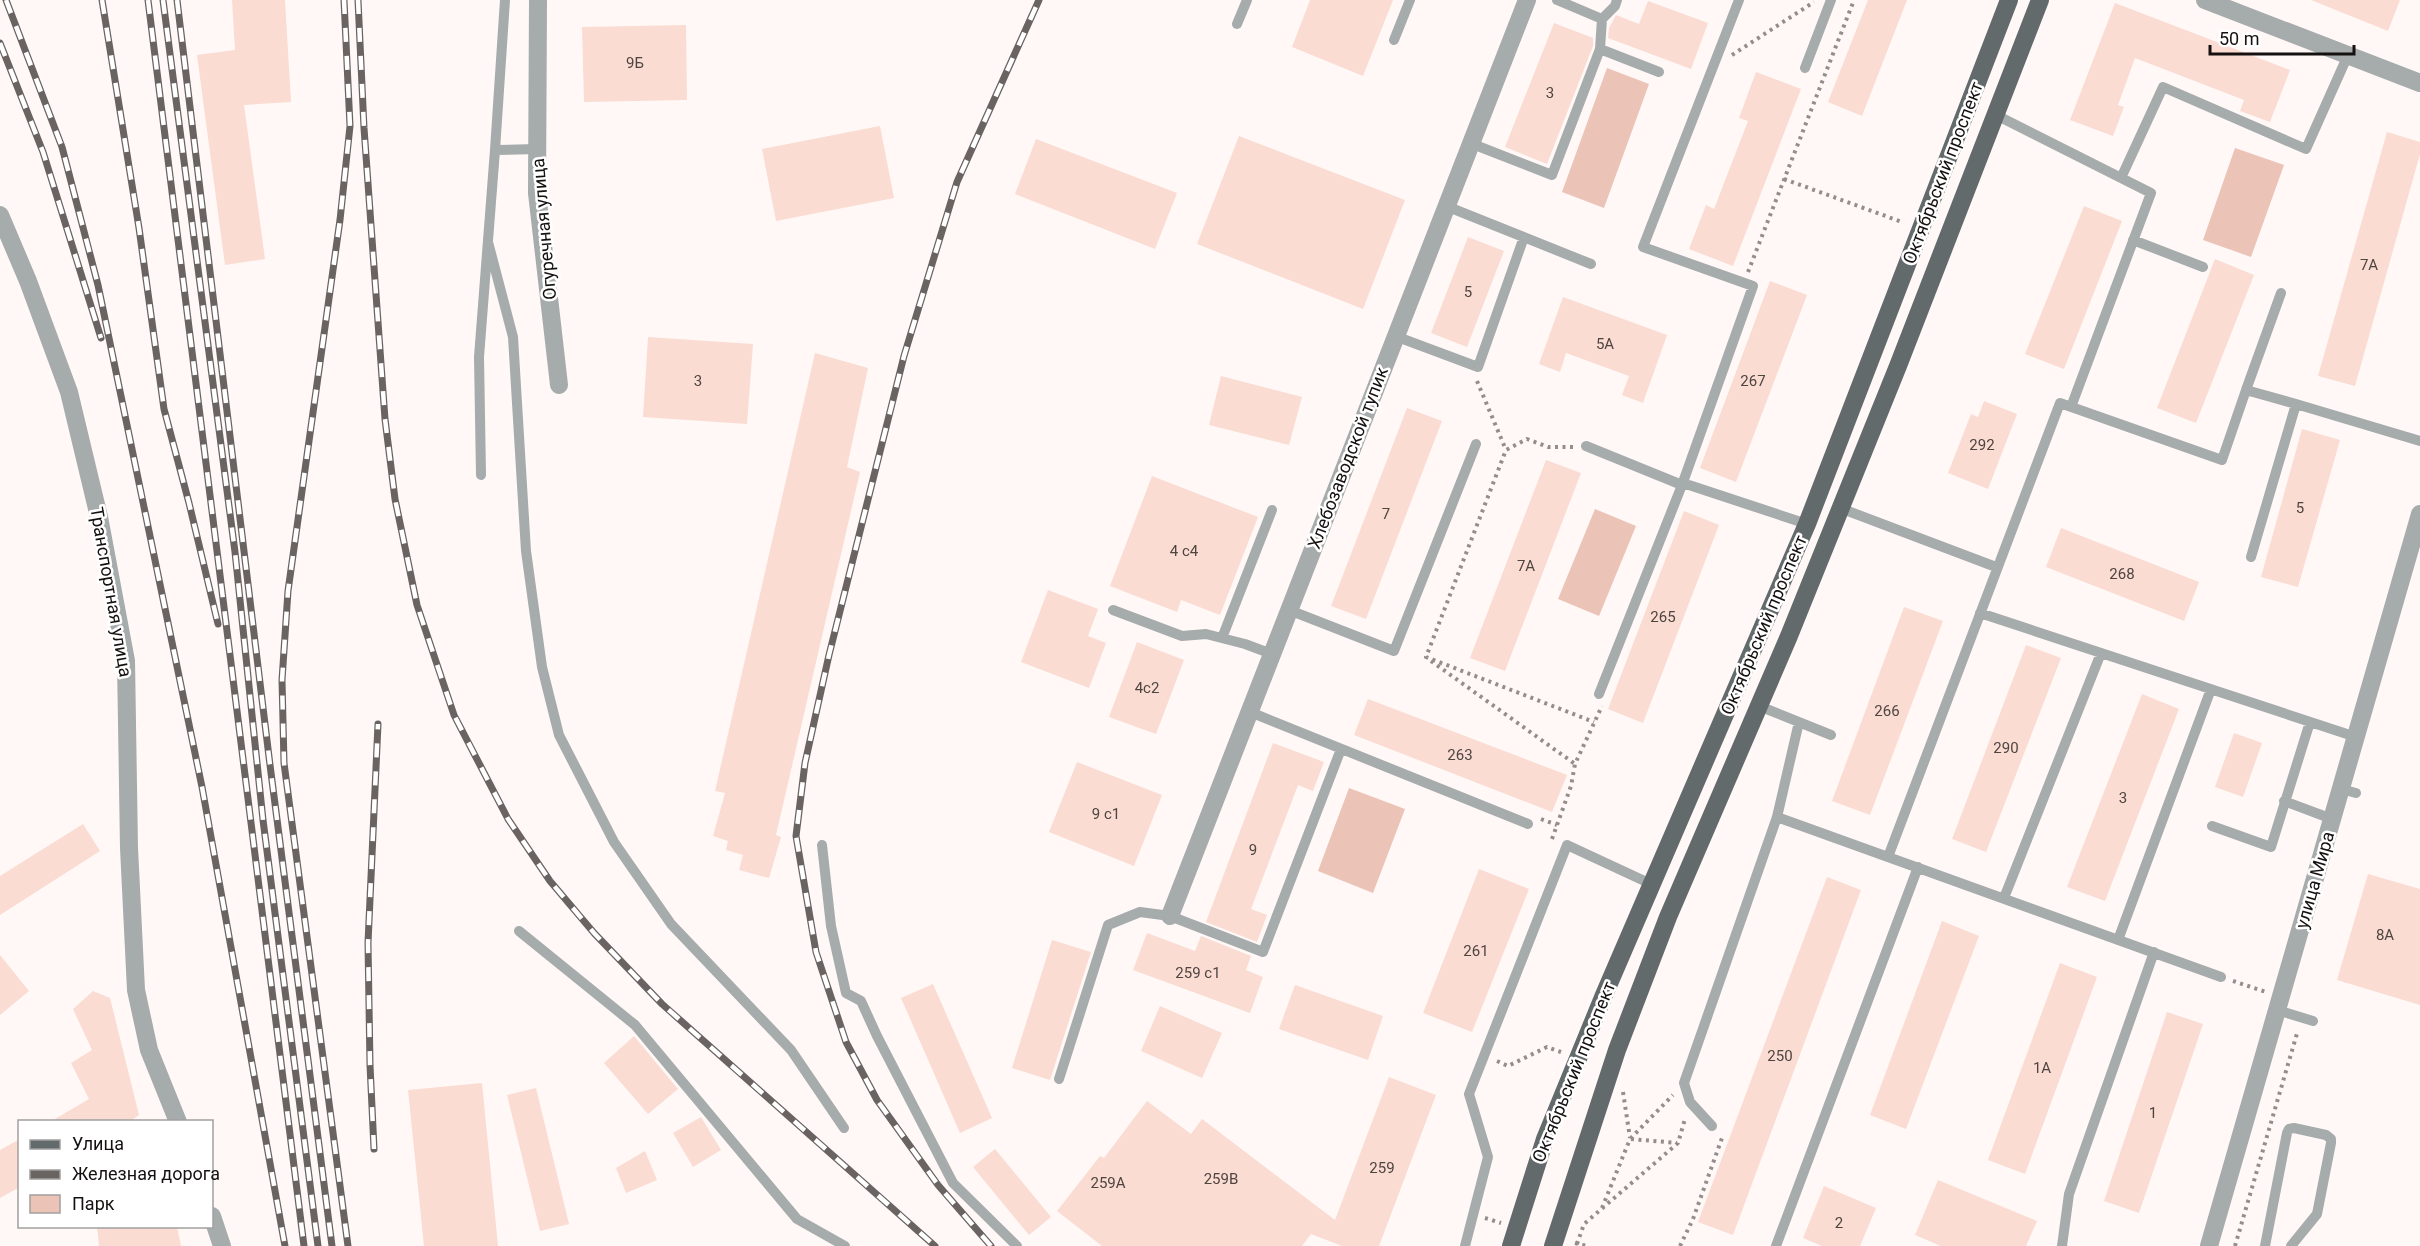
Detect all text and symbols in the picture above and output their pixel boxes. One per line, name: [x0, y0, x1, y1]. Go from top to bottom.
scale bar: [2210, 18, 2354, 56]
text: 50 m: [2219, 28, 2259, 49]
house number: 9Б: [626, 54, 644, 72]
street label: Октябрьский проспект: [1898, 79, 1987, 267]
house number: 3: [1546, 84, 1554, 102]
street label: Огуречная улица: [527, 157, 560, 301]
house number: 7А: [2360, 256, 2378, 274]
house number: 5: [1464, 283, 1472, 301]
house number: 5А: [1596, 335, 1614, 353]
street label: Хлебозаводской тупик: [1303, 364, 1392, 552]
house number: 3: [694, 372, 702, 390]
house number: 267: [1740, 372, 1766, 390]
house number: 292: [1969, 436, 1995, 454]
house number: 5: [2296, 499, 2304, 517]
street label: Транспортная улица: [86, 505, 137, 678]
house number: 7: [1382, 505, 1390, 523]
street label: Октябрьский проспект: [1716, 531, 1811, 718]
house number: 4 с4: [1170, 542, 1199, 560]
house number: 7А: [1517, 557, 1535, 575]
house number: 268: [2109, 565, 2135, 583]
house number: 265: [1650, 608, 1676, 626]
house number: 4с2: [1135, 679, 1159, 697]
house number: 266: [1874, 702, 1900, 720]
house number: 290: [1993, 739, 2019, 757]
house number: 263: [1447, 746, 1473, 764]
house number: 3: [2119, 789, 2127, 807]
house number: 9 с1: [1092, 805, 1120, 823]
street label: улица Мира: [2291, 829, 2338, 931]
house number: 9: [1249, 841, 1257, 859]
house number: 8А: [2376, 926, 2394, 944]
house number: 261: [1463, 942, 1489, 960]
house number: 259 с1: [1175, 964, 1221, 982]
street label: Октябрьский проспект: [1528, 978, 1620, 1165]
house number: 250: [1767, 1047, 1793, 1065]
house number: 1А: [2033, 1059, 2051, 1077]
house number: 1: [2149, 1104, 2157, 1122]
legend: [18, 1120, 213, 1228]
text: Улица: [72, 1133, 124, 1154]
house number: 259: [1369, 1159, 1395, 1177]
text: Железная дорога: [72, 1163, 220, 1184]
house number: 259В: [1204, 1170, 1238, 1188]
house number: 259А: [1090, 1174, 1126, 1192]
text: Парк: [72, 1193, 115, 1214]
house number: 2: [1835, 1214, 1843, 1232]

